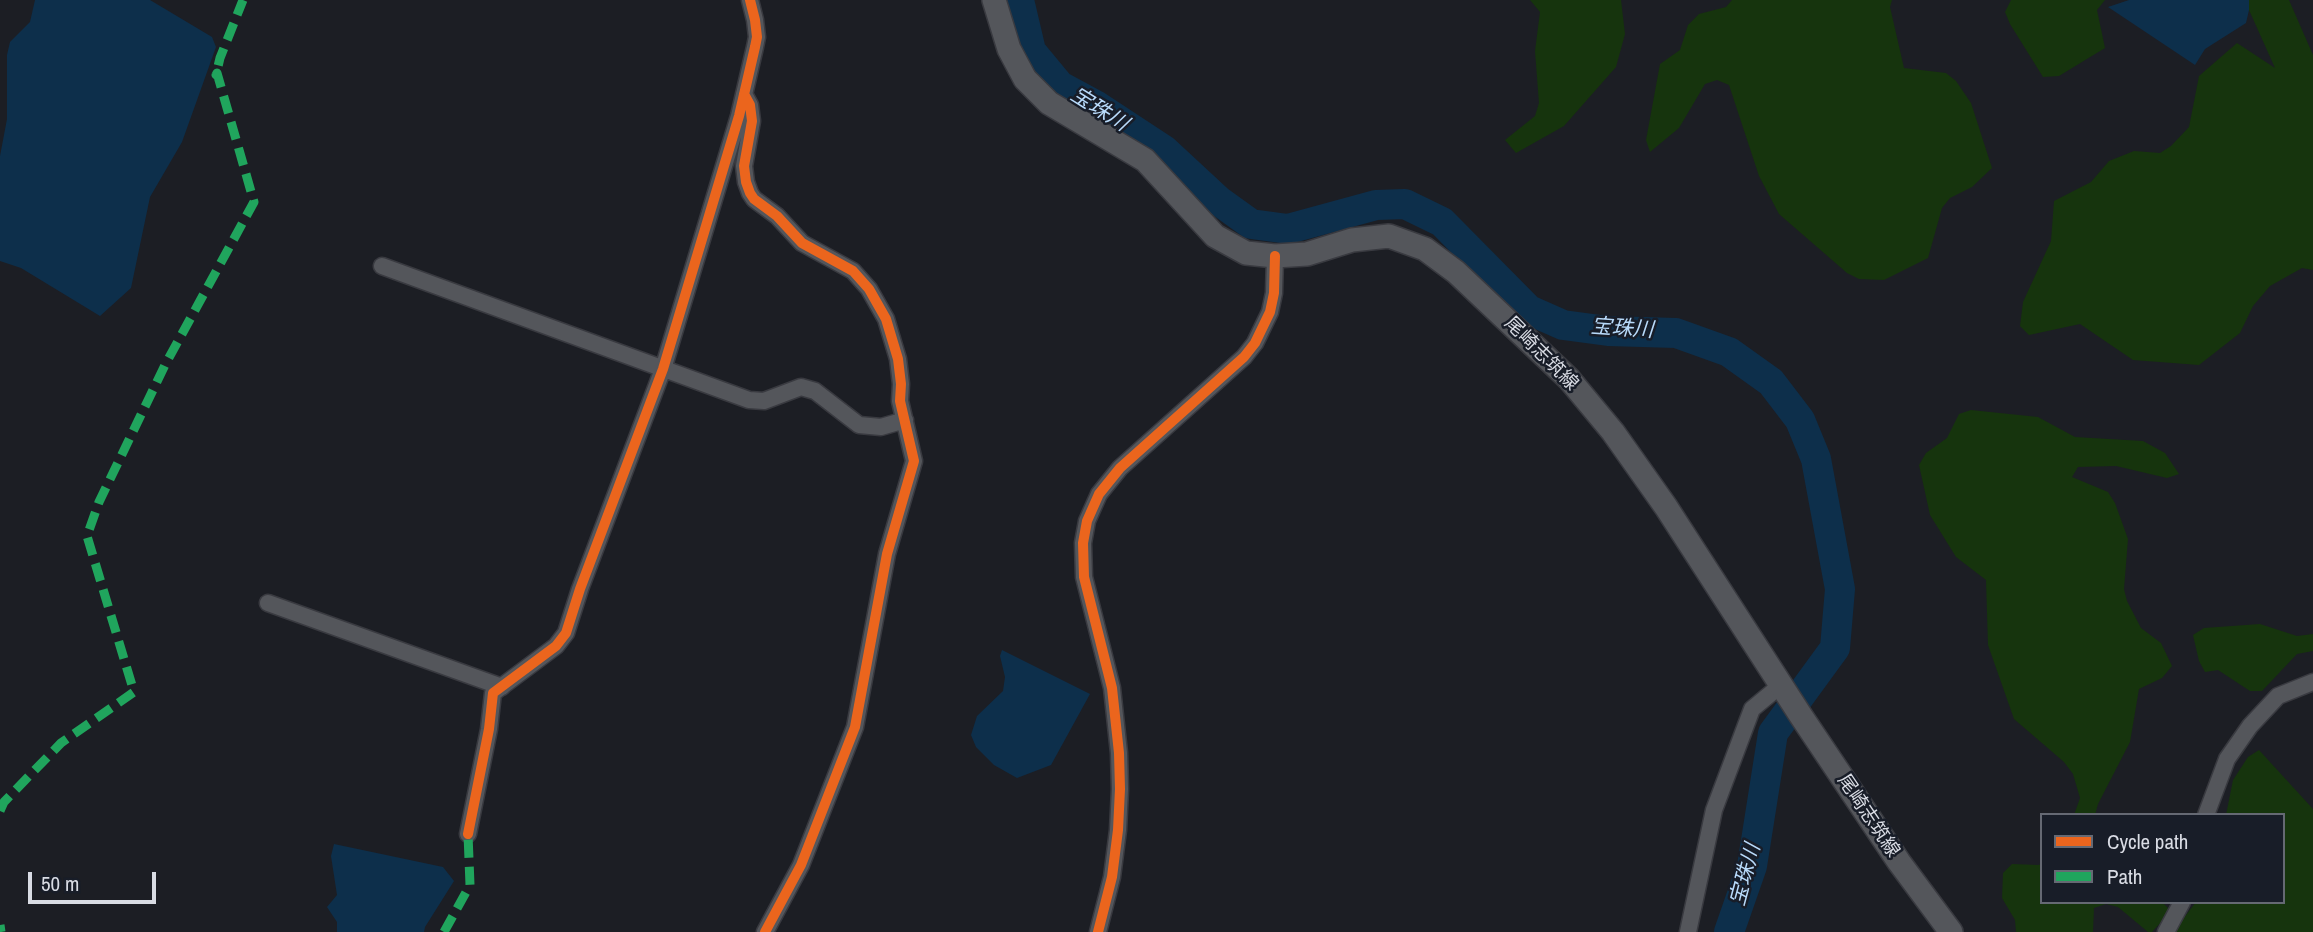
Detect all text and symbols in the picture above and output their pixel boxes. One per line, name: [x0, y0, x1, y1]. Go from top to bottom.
water label: 宝珠川: [1066, 83, 1132, 137]
street label: 尾崎志筑線: [1499, 312, 1583, 396]
water label: 宝珠川: [1590, 314, 1654, 344]
street label: 尾崎志筑線: [1832, 770, 1904, 862]
legend: [2040, 813, 2285, 904]
text: Cycle path: [2107, 827, 2188, 856]
water label: 宝珠川: [1726, 841, 1766, 909]
scale bar: [32, 858, 159, 902]
text: Path: [2107, 862, 2142, 891]
text: 50 m: [41, 869, 79, 898]

